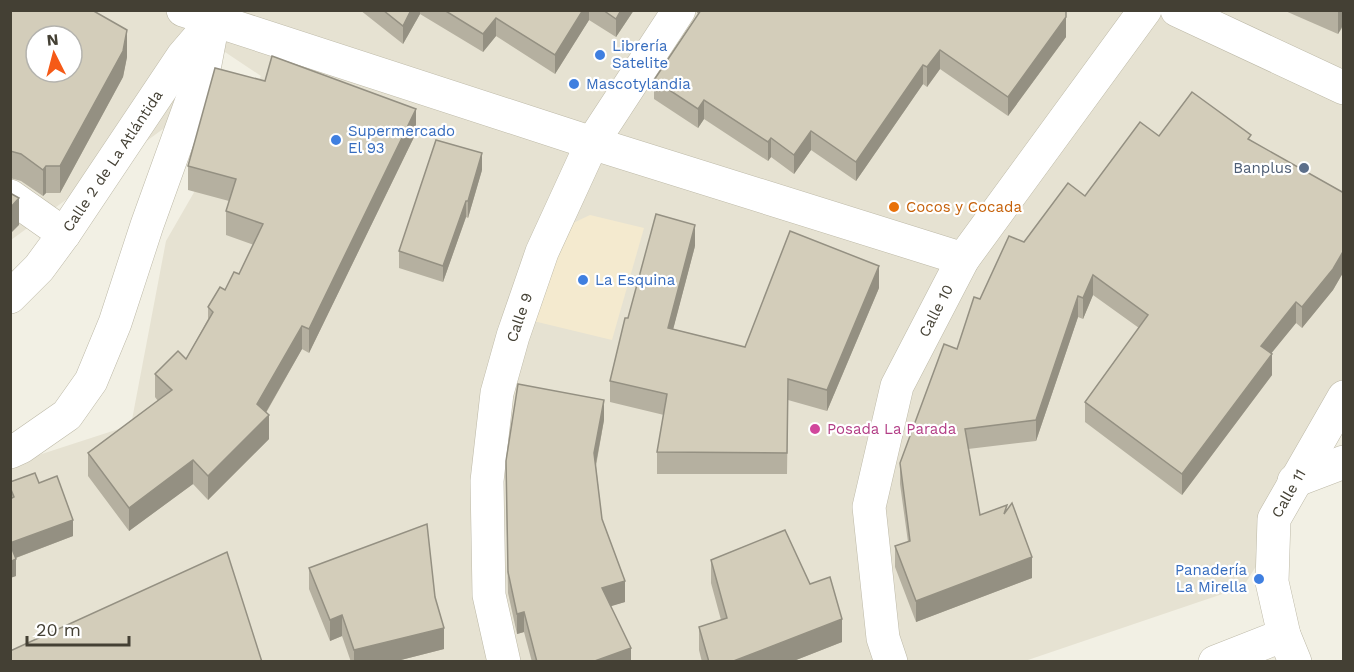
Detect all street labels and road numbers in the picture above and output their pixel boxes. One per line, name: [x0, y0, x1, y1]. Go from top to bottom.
street label: Calle 2 de La Atlántida: [59, 86, 167, 235]
street label: Calle 10: [915, 281, 957, 340]
street label: Calle 9: [503, 290, 536, 344]
street label: Calle 11: [1268, 466, 1310, 521]

